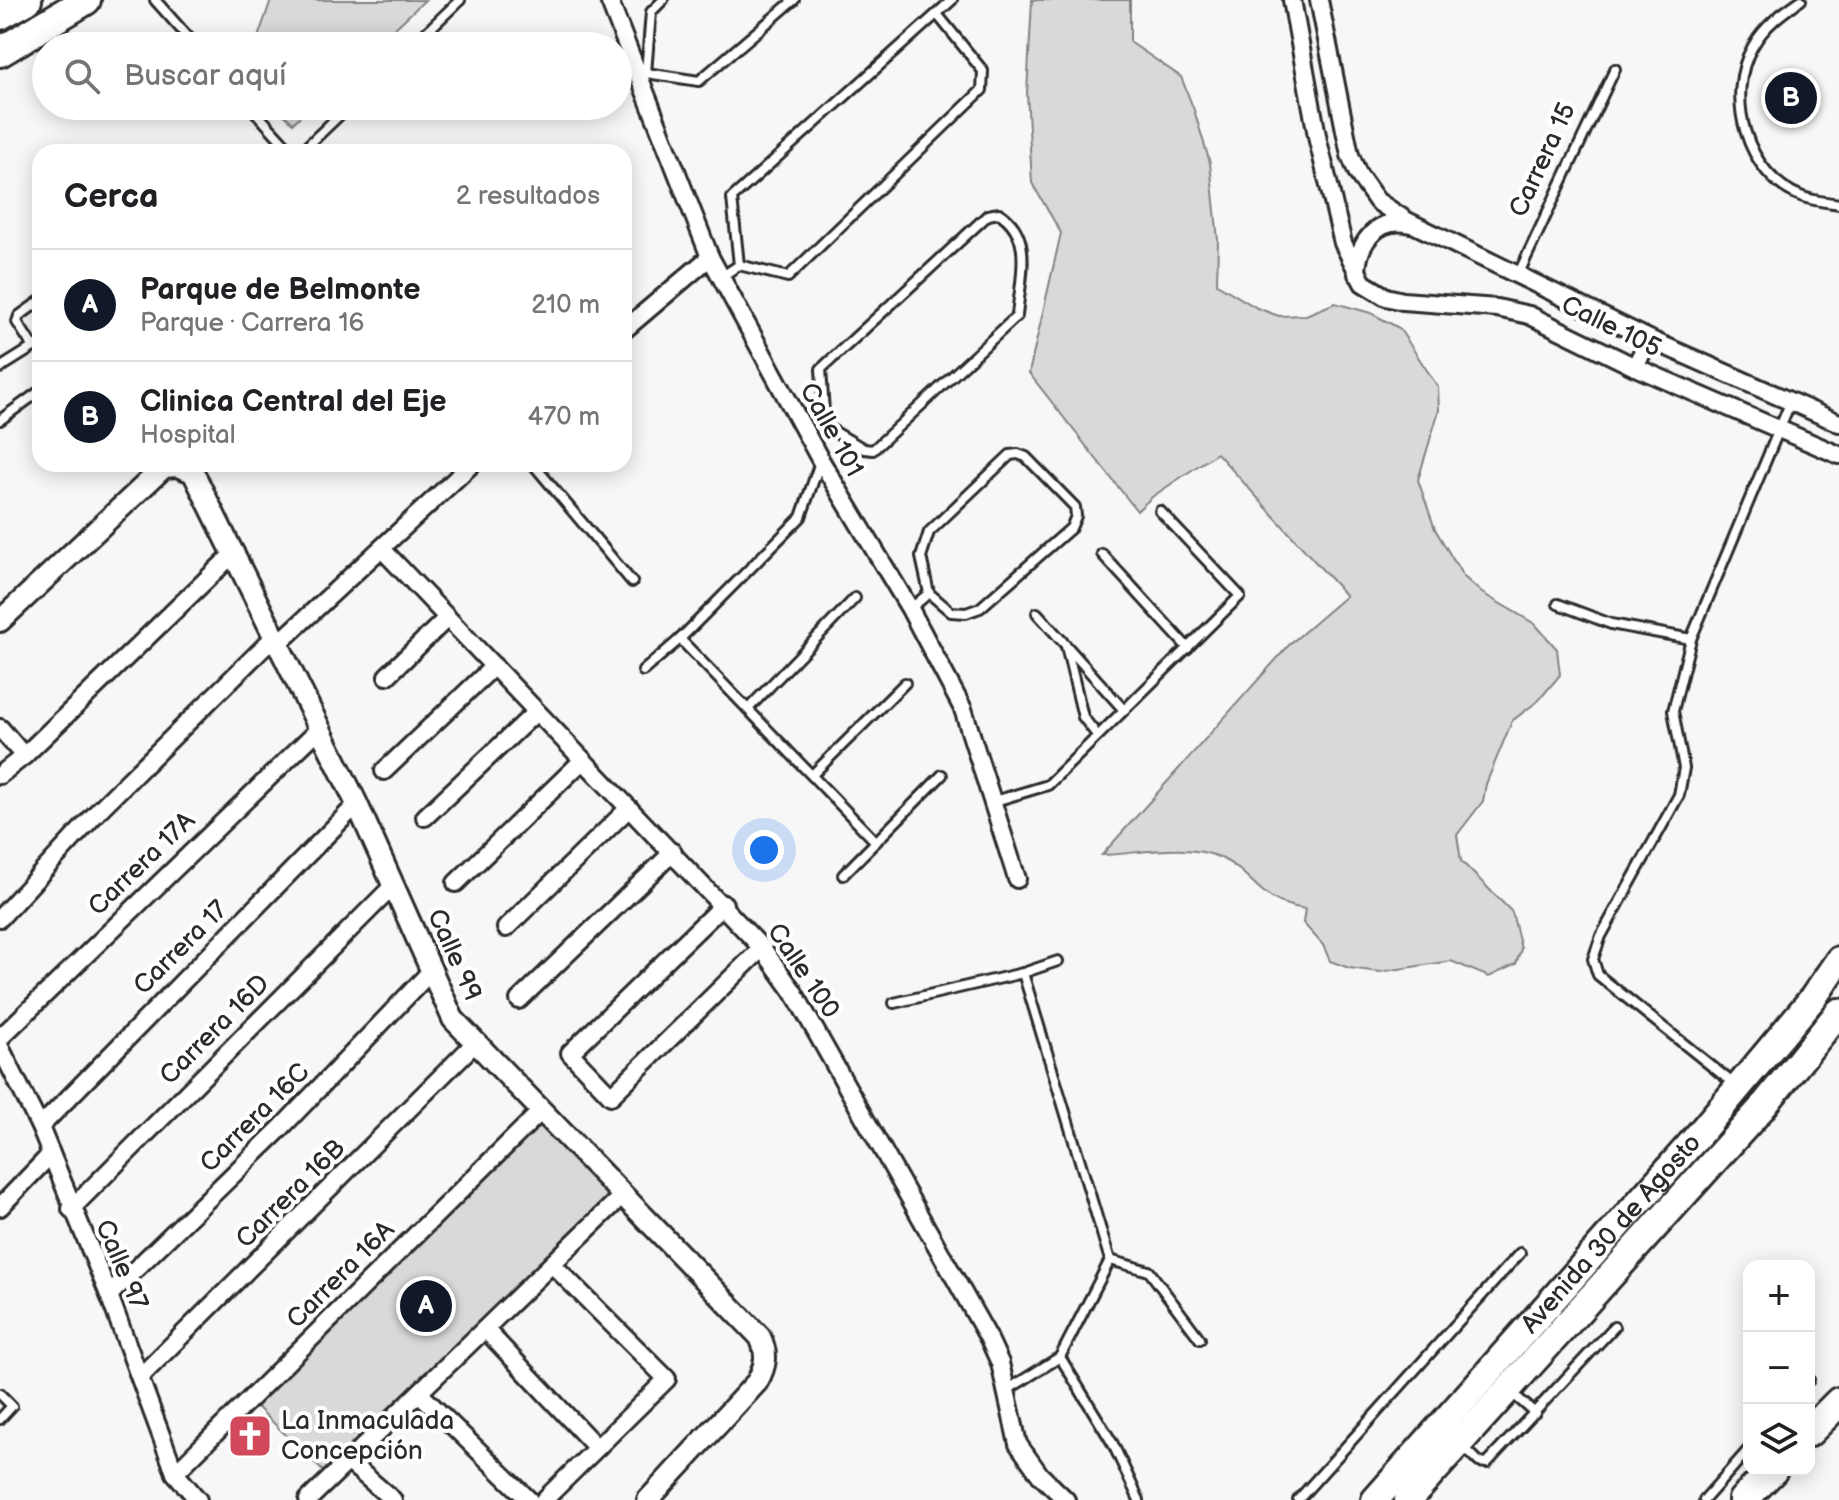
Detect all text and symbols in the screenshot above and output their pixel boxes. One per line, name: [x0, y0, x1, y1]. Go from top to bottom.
search box: [32, 32, 632, 120]
icon: search: [60, 54, 104, 98]
text: Buscar aquí: [124, 58, 286, 94]
pin: B: [1765, 68, 1817, 128]
street label: Carrera 15: [1503, 98, 1583, 222]
text: Cerca: [64, 176, 159, 217]
text: 2 resultados: [456, 181, 600, 212]
text: Parque de Belmonte: [140, 272, 420, 308]
text: A: [82, 290, 98, 321]
text: 210 m: [531, 290, 600, 321]
street label: Calle 105: [1556, 290, 1666, 364]
text: Parque · Carrera 16: [140, 308, 364, 339]
street label: Calle 101: [793, 378, 869, 482]
text: Clinica Central del Eje: [140, 384, 447, 420]
text: B: [81, 402, 99, 433]
text: 470 m: [528, 402, 600, 433]
text: Hospital: [140, 420, 236, 451]
street label: Carrera 17A: [82, 805, 202, 922]
your location: [744, 830, 784, 870]
street label: Carrera 17: [128, 894, 235, 1001]
street label: Calle 99: [420, 904, 488, 1006]
street label: Calle 100: [760, 918, 846, 1024]
street label: Carrera 16D: [154, 969, 276, 1091]
street label: Carrera 16C: [194, 1057, 316, 1179]
street label: Avenida 30 de Agosto: [1515, 1128, 1708, 1340]
street label: Carrera 16B: [230, 1133, 352, 1255]
street label: Calle 97: [88, 1215, 154, 1315]
street label: Carrera 16A: [281, 1215, 401, 1335]
map controls: [1743, 1260, 1815, 1476]
button: +: [1743, 1260, 1815, 1332]
pin: A: [400, 1276, 452, 1336]
button: −: [1743, 1332, 1815, 1404]
button: layers: [1743, 1404, 1815, 1476]
place label: La Inmaculada Concepción: [281, 1406, 454, 1467]
church icon: La Inmaculada Concepción: [226, 1412, 274, 1460]

